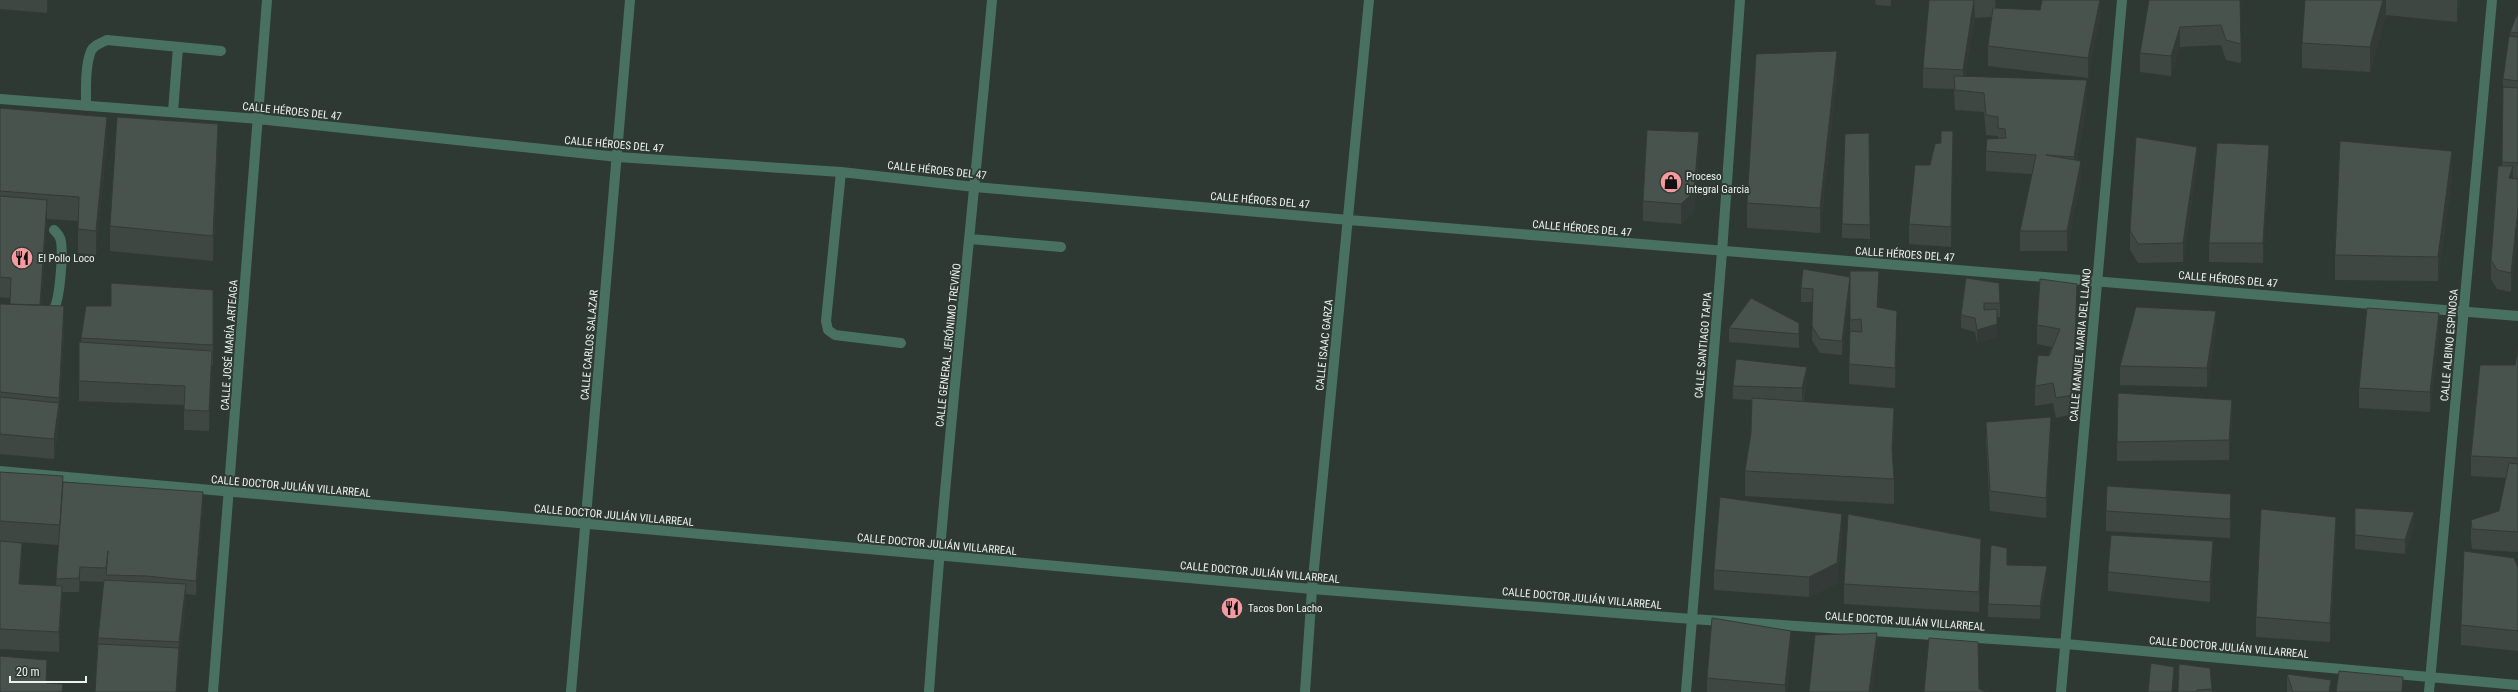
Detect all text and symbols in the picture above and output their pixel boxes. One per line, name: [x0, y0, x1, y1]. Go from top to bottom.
street label: CALLE HÉROES DEL 47: [242, 100, 342, 123]
street label: CALLE HÉROES DEL 47: [564, 134, 664, 155]
street label: CALLE HÉROES DEL 47: [887, 159, 987, 182]
shop icon: Proceso Integral Garcia: [1658, 169, 1684, 195]
place label: Proceso Integral Garcia: [1686, 170, 1749, 196]
street label: CALLE HÉROES DEL 47: [1210, 190, 1310, 211]
street label: CALLE HÉROES DEL 47: [1532, 218, 1632, 239]
restaurant icon: El Pollo Loco: [9, 245, 35, 271]
street label: CALLE HÉROES DEL 47: [1855, 245, 1955, 264]
place label: El Pollo Loco: [38, 252, 95, 265]
street label: CALLE GENERAL JERÓNIMO TREVIÑO: [933, 263, 964, 428]
street label: CALLE MANUEL MARIA DEL LLANO: [2067, 268, 2094, 422]
street label: CALLE HÉROES DEL 47: [2178, 269, 2278, 290]
street label: CALLE JOSÉ MARÍA ARTEAGA: [218, 279, 241, 411]
street label: CALLE ALBINO ESPINOSA: [2438, 288, 2461, 402]
street label: CALLE CARLOS SALAZAR: [578, 289, 601, 401]
street label: CALLE SANTIAGO TAPIA: [1692, 291, 1715, 399]
street label: CALLE ISAAC GARZA: [1313, 298, 1336, 391]
street label: CALLE DOCTOR JULIÁN VILLARREAL: [211, 473, 371, 500]
street label: CALLE DOCTOR JULIÁN VILLARREAL: [534, 502, 694, 529]
street label: CALLE DOCTOR JULIÁN VILLARREAL: [857, 531, 1017, 558]
street label: CALLE DOCTOR JULIÁN VILLARREAL: [1180, 559, 1340, 586]
street label: CALLE DOCTOR JULIÁN VILLARREAL: [1502, 585, 1662, 612]
restaurant icon: Tacos Don Lacho: [1219, 595, 1245, 621]
place label: Tacos Don Lacho: [1248, 602, 1323, 615]
street label: CALLE DOCTOR JULIÁN VILLARREAL: [1825, 609, 1985, 634]
street label: CALLE DOCTOR JULIÁN VILLARREAL: [2149, 634, 2309, 661]
scale bar: [10, 658, 86, 684]
text: 20 m: [16, 665, 40, 679]

